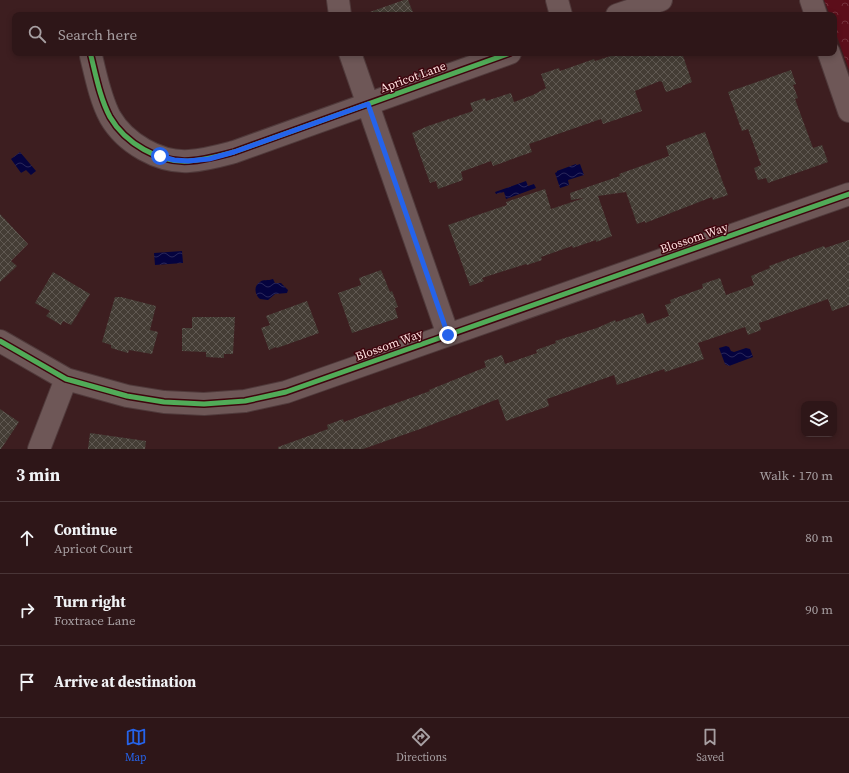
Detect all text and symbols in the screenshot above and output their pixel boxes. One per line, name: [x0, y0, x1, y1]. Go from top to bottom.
search box: [12, 12, 837, 56]
icon: search: [26, 23, 48, 45]
text: Search here: [58, 24, 137, 45]
street label: Apricot Lane: [378, 58, 448, 96]
route start: [151, 147, 169, 165]
street label: Blossom Way: [658, 219, 731, 257]
street label: Blossom Way: [353, 325, 426, 365]
route end: [439, 326, 457, 344]
map controls: [801, 401, 837, 437]
button: layers: [801, 401, 837, 437]
text: 3 min: [16, 463, 60, 487]
text: Walk · 170 m: [760, 467, 833, 484]
text: Continue: [54, 519, 117, 540]
icon: ahead: [16, 527, 38, 549]
text: 80 m: [805, 529, 833, 546]
text: Apricot Court: [54, 540, 133, 557]
text: Turn right: [54, 591, 126, 612]
icon: right: [16, 599, 38, 621]
text: 90 m: [805, 601, 833, 618]
text: Foxtrace Lane: [54, 612, 136, 629]
icon: arrive: [16, 671, 38, 693]
text: Arrive at destination: [54, 671, 196, 692]
tab: Map: [125, 726, 147, 765]
tab: Directions: [396, 726, 447, 765]
tab: Saved: [696, 726, 724, 765]

